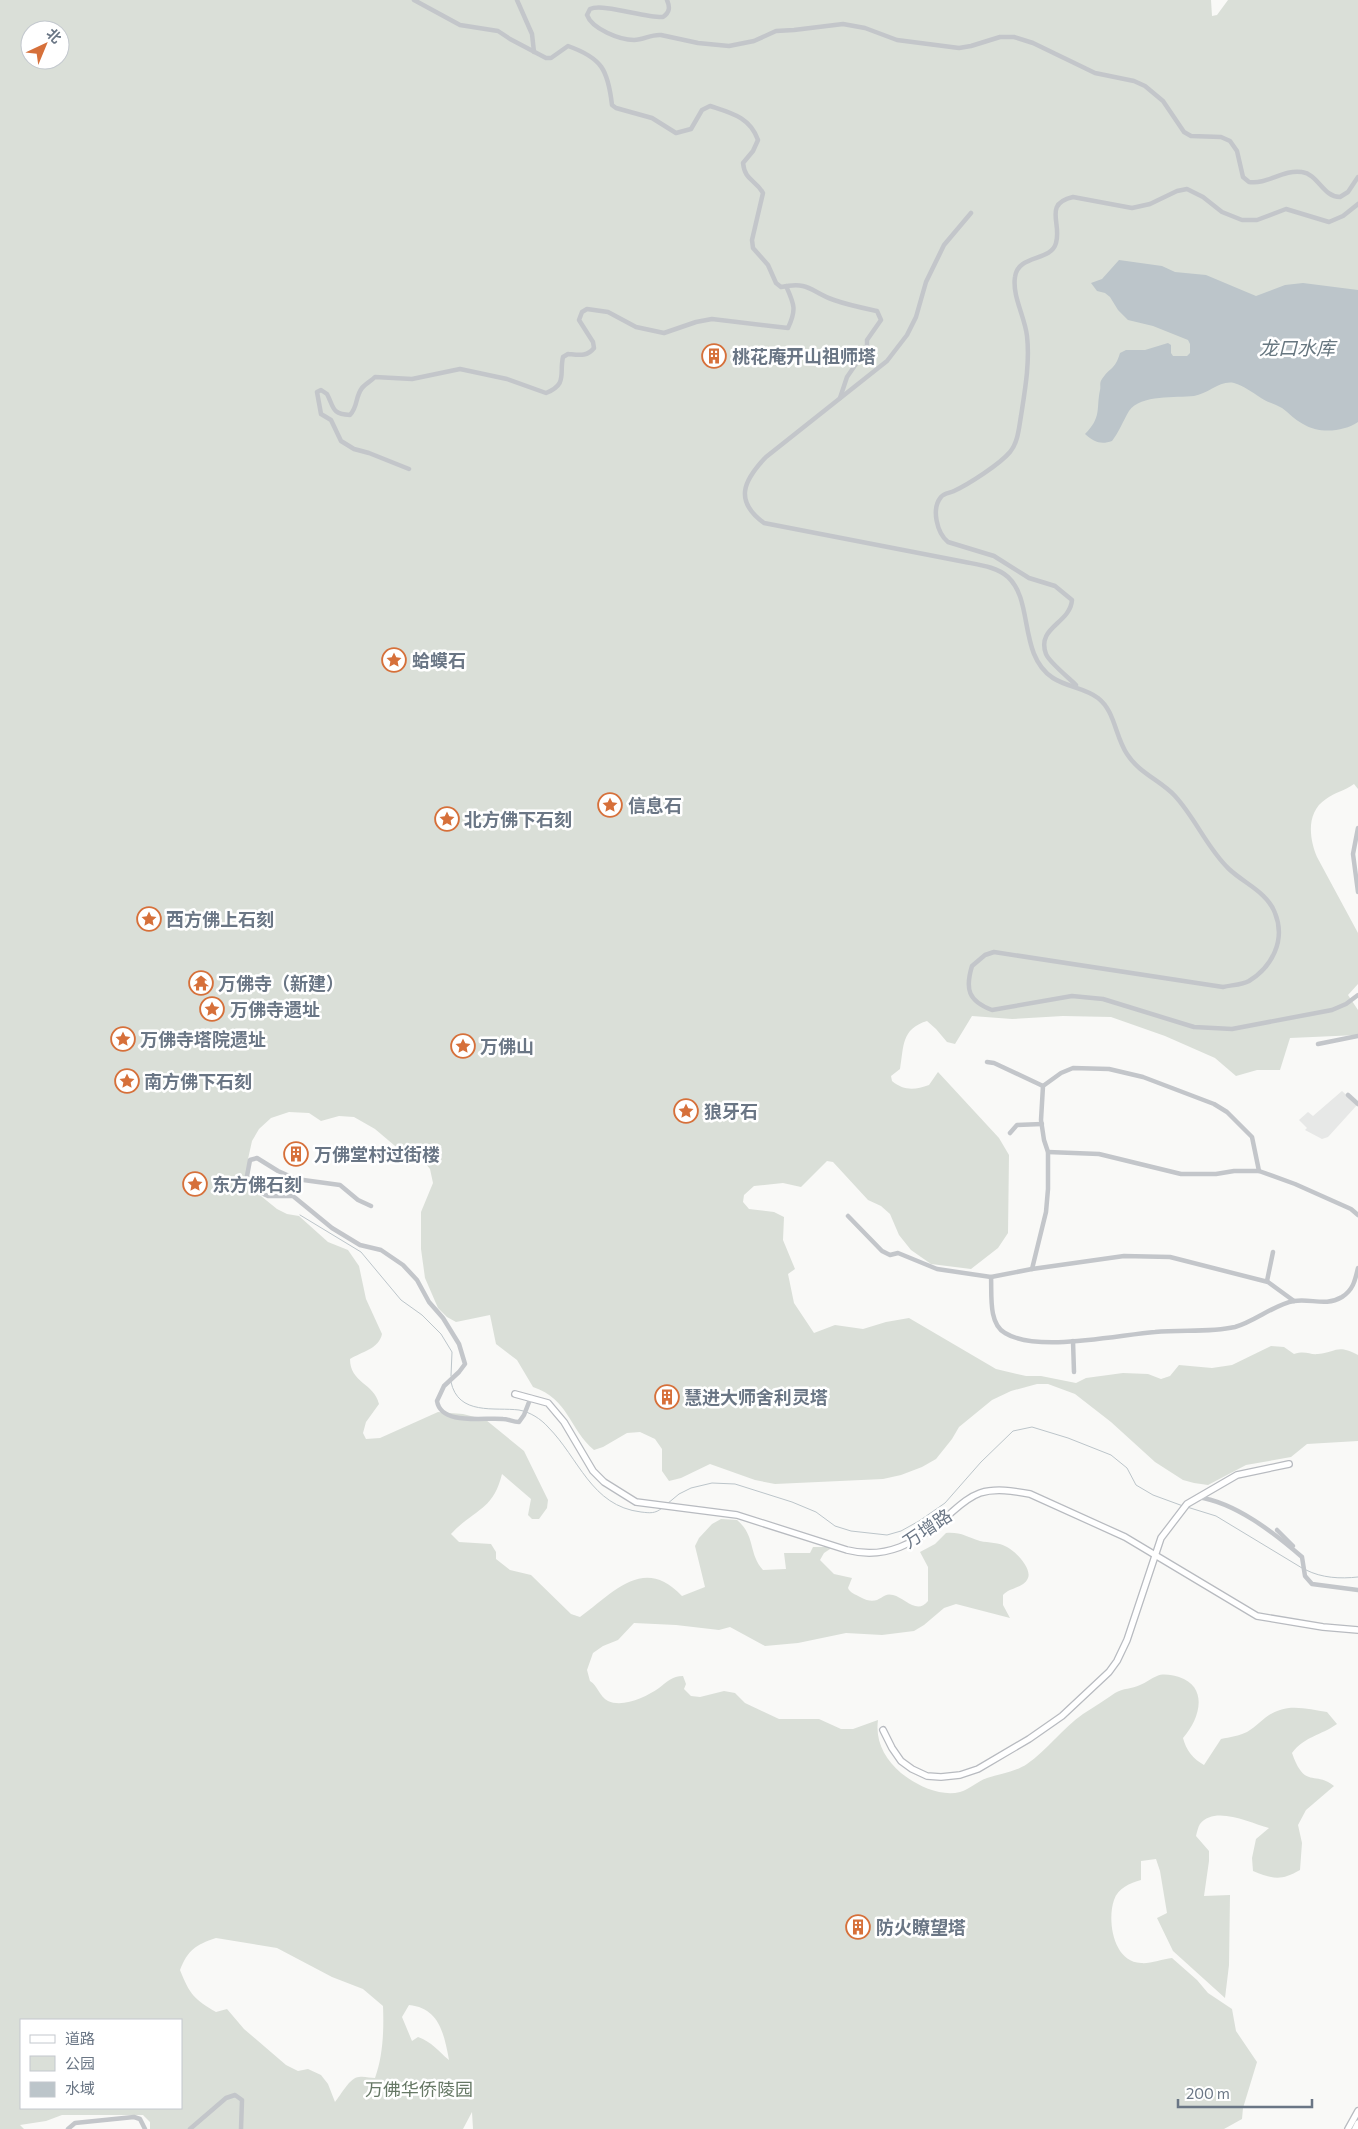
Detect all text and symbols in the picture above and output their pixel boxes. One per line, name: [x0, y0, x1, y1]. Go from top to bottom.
north arrow: [20, 20, 70, 70]
text: 北: [43, 24, 65, 46]
water label: 龙口水库: [1259, 336, 1338, 359]
building icon: 桃花庵开山祖师塔: [701, 343, 727, 369]
place label: 桃花庵开山祖师塔: [732, 345, 876, 367]
place icon: 蛤蟆石: [381, 647, 407, 673]
place label: 蛤蟆石: [412, 649, 466, 671]
place icon: 信息石: [597, 792, 623, 818]
place label: 信息石: [628, 794, 682, 816]
place icon: 北方佛下石刻: [434, 806, 460, 832]
place label: 北方佛下石刻: [464, 808, 572, 830]
place icon: 西方佛上石刻: [136, 906, 162, 932]
place label: 西方佛上石刻: [166, 908, 274, 930]
temple icon: 万佛寺（新建）: [188, 970, 214, 996]
place label: 万佛寺（新建）: [218, 972, 344, 994]
place icon: 万佛寺遗址: [199, 996, 225, 1022]
place label: 万佛寺遗址: [230, 998, 320, 1020]
place icon: 万佛寺塔院遗址: [110, 1026, 136, 1052]
place label: 万佛寺塔院遗址: [140, 1028, 266, 1050]
place icon: 万佛山: [450, 1033, 476, 1059]
place label: 万佛山: [480, 1035, 534, 1057]
place icon: 南方佛下石刻: [114, 1068, 140, 1094]
place label: 南方佛下石刻: [144, 1070, 252, 1092]
place icon: 狼牙石: [673, 1098, 699, 1124]
place label: 狼牙石: [704, 1100, 758, 1122]
building icon: 万佛堂村过街楼: [283, 1141, 309, 1167]
place label: 万佛堂村过街楼: [314, 1143, 440, 1165]
place icon: 东方佛石刻: [182, 1171, 208, 1197]
place label: 东方佛石刻: [212, 1173, 302, 1195]
building icon: 慧进大师舍利灵塔: [654, 1384, 680, 1410]
place label: 慧进大师舍利灵塔: [684, 1386, 828, 1408]
street label: 万增路: [898, 1504, 956, 1552]
building icon: 防火瞭望塔: [845, 1914, 871, 1940]
place label: 防火瞭望塔: [876, 1916, 966, 1938]
legend: [20, 2019, 182, 2109]
text: 道路: [65, 2029, 95, 2047]
text: 公园: [65, 2054, 95, 2072]
scale bar: [1178, 2076, 1312, 2108]
park label: 万佛华侨陵园: [365, 2078, 473, 2100]
text: 水域: [65, 2079, 95, 2097]
text: 200 m: [1186, 2084, 1230, 2102]

